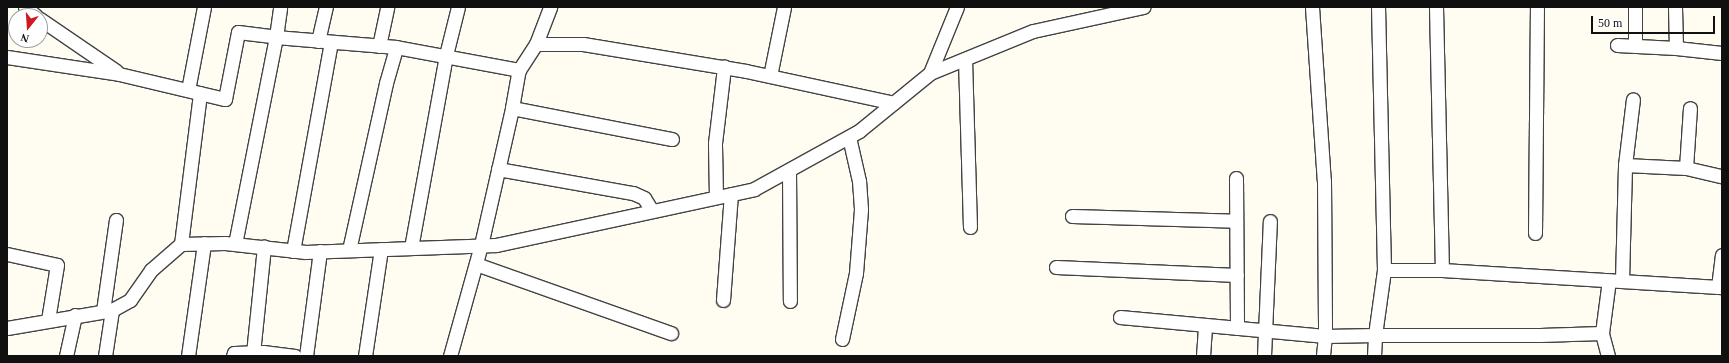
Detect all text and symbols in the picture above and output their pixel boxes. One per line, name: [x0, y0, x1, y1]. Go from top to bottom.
north arrow: [8, 8, 48, 48]
scale bar: [1593, 8, 1717, 34]
text: 50 m: [1598, 16, 1622, 30]
text: N: [19, 32, 30, 45]

